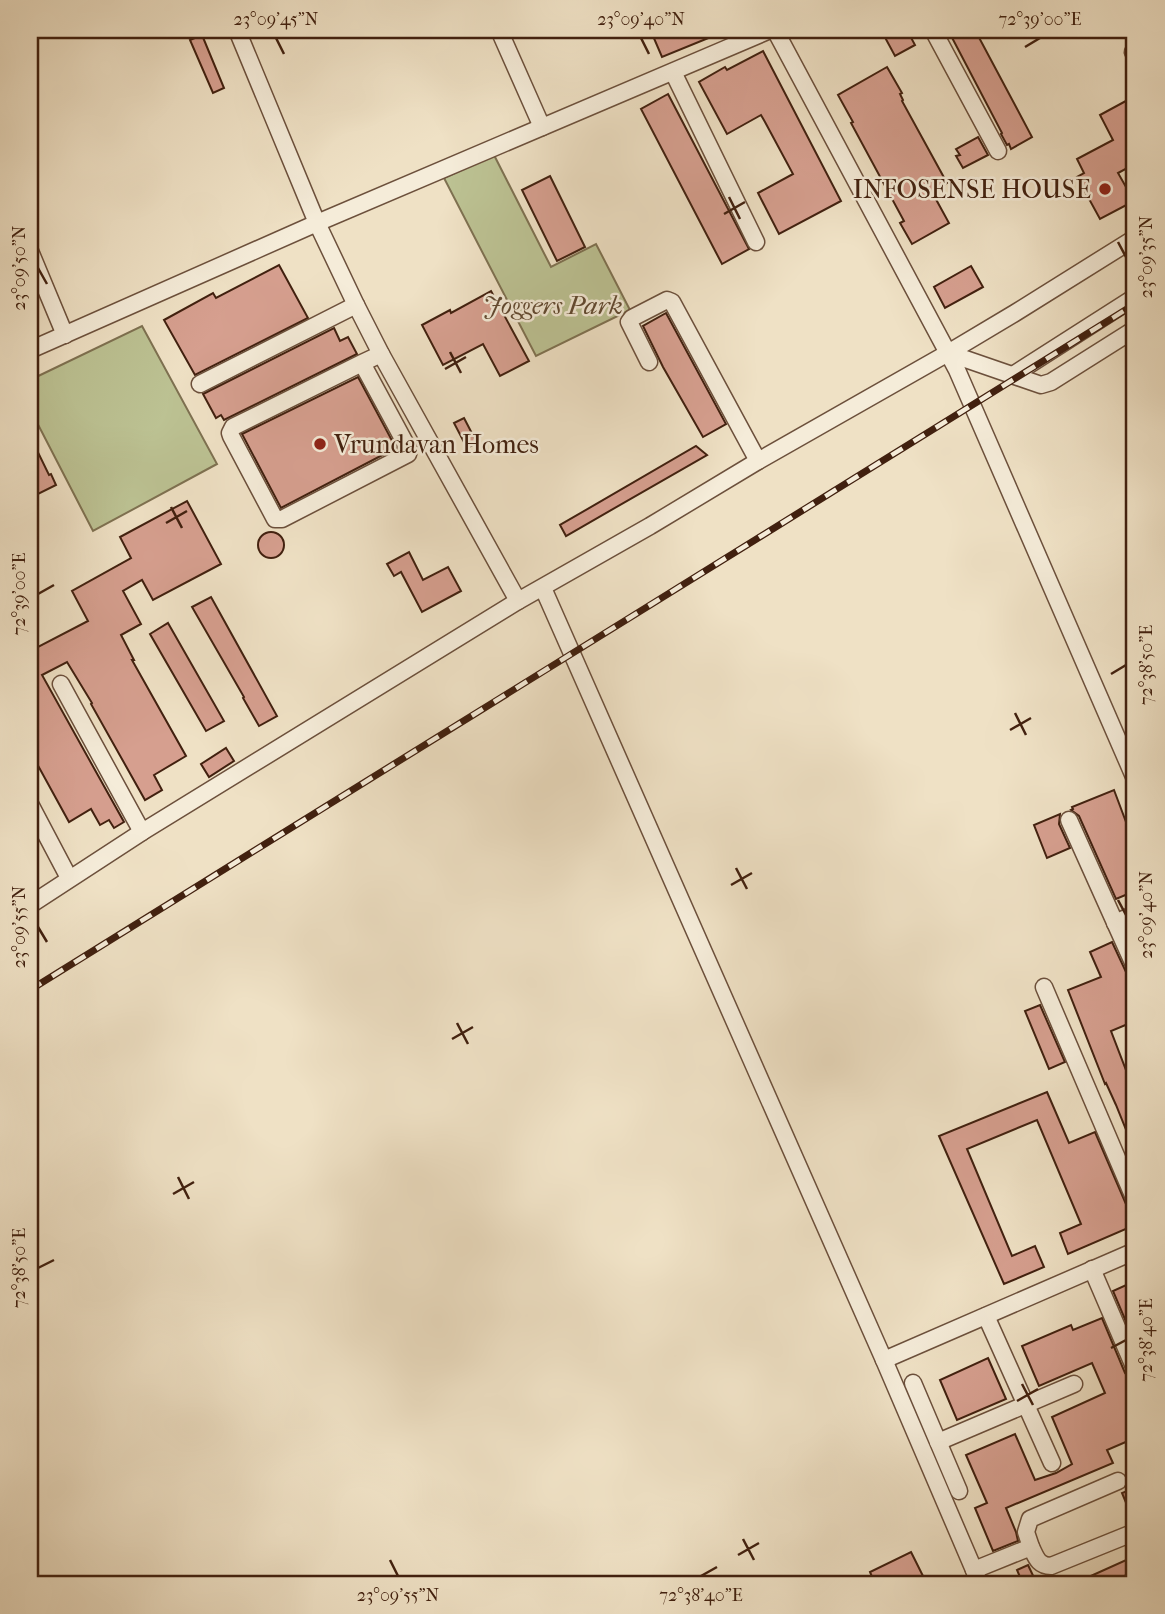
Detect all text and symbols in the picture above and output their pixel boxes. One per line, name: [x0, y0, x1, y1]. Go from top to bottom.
text: 23°09'45"N: [233, 9, 319, 30]
text: 23°09'40"N: [597, 9, 685, 30]
text: 72°39'00"E: [999, 9, 1081, 30]
place label: INFOSENSE HOUSE: [853, 174, 1091, 205]
marker: INFOSENSE HOUSE: [1097, 181, 1113, 197]
text: 23°09'35"N: [1136, 216, 1157, 298]
text: 23°09'50"N: [9, 225, 30, 310]
park label: Joggers Park: [483, 290, 623, 321]
place label: Vrundavan Homes: [333, 429, 539, 460]
marker: Vrundavan Homes: [312, 436, 328, 452]
text: 72°39'00"E: [9, 553, 30, 635]
text: 72°38'50"E: [1136, 625, 1157, 705]
text: 23°09'40"N: [1136, 871, 1157, 959]
text: 23°09'55"N: [9, 885, 30, 968]
text: 72°38'50"E: [9, 1228, 30, 1308]
text: 72°38'40"E: [1136, 1298, 1157, 1382]
text: 23°09'55"N: [357, 1585, 440, 1606]
text: 72°38'40"E: [659, 1585, 743, 1606]

